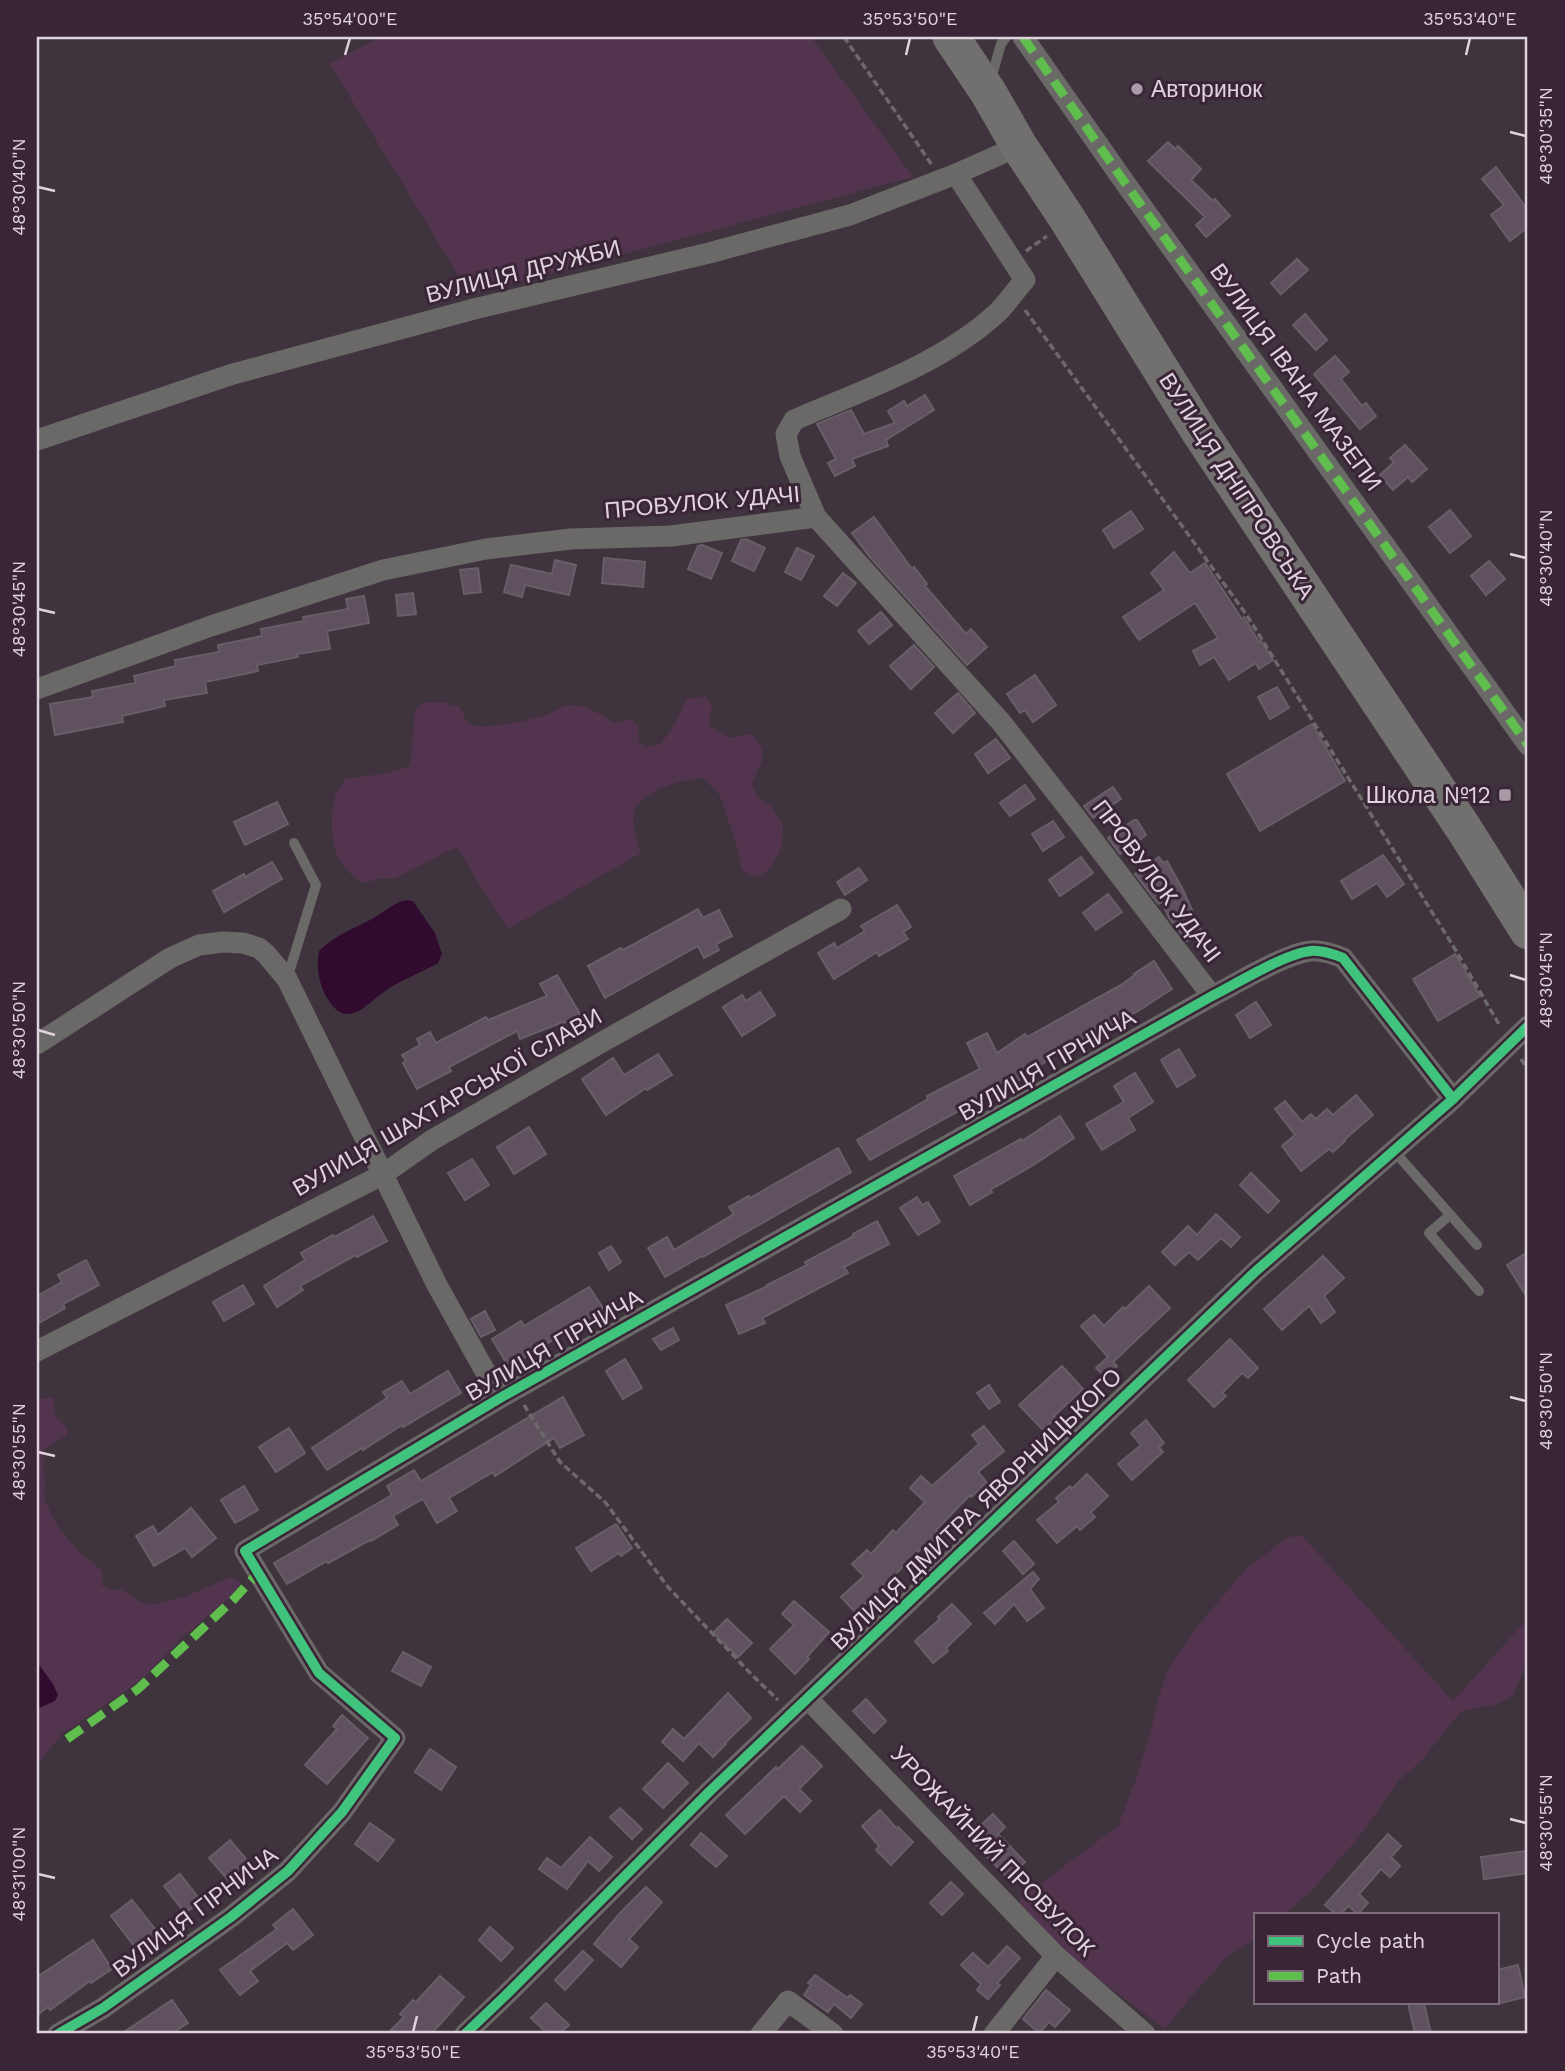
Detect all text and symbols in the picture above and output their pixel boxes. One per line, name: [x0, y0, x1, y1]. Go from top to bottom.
text: 35°54'00"E: [302, 8, 398, 29]
text: 35°53'50"E: [863, 8, 957, 29]
text: 35°53'40"E: [1423, 8, 1517, 29]
place label: Авторинок: [1151, 76, 1263, 103]
marker: Авторинок: [1129, 81, 1145, 97]
text: 48°30'35"N: [1535, 87, 1556, 185]
text: 48°30'40"N: [8, 138, 29, 236]
street label: ВУЛИЦЯ ДРУЖБИ: [423, 234, 623, 309]
street label: ВУЛИЦЯ ІВАНА МАЗЕПИ: [1204, 258, 1387, 496]
street label: ВУЛИЦЯ ДНІПРОВСЬКА: [1153, 368, 1320, 605]
street label: ПРОВУЛОК УДАЧІ: [603, 480, 801, 525]
text: 48°30'40"N: [1535, 509, 1556, 607]
text: 48°30'45"N: [8, 561, 29, 657]
place label: Школа №12: [1366, 782, 1491, 809]
marker: Школа №12: [1497, 787, 1513, 803]
street label: ПРОВУЛОК УДАЧІ: [1087, 795, 1226, 968]
text: 48°30'45"N: [1535, 932, 1556, 1028]
text: 48°30'50"N: [8, 981, 29, 1079]
street label: ВУЛИЦЯ ШАХТАРСЬКОЇ СЛАВИ: [288, 1003, 606, 1202]
street label: ВУЛИЦЯ ГІРНИЧА: [954, 1004, 1141, 1127]
street label: ВУЛИЦЯ ГІРНИЧА: [461, 1284, 648, 1407]
text: 48°30'50"N: [1535, 1352, 1556, 1450]
street label: ВУЛИЦЯ ДМИТРА ЯВОРНИЦЬКОГО: [825, 1363, 1127, 1656]
text: 48°30'55"N: [8, 1403, 29, 1501]
street label: УРОЖАЙНИЙ ПРОВУЛОК: [885, 1740, 1101, 1962]
text: 48°30'55"N: [1535, 1774, 1556, 1872]
text: 48°31'00"N: [8, 1827, 29, 1921]
street label: ВУЛИЦЯ ГІРНИЧА: [108, 1841, 284, 1983]
legend: [1254, 1913, 1498, 2004]
text: Cycle path: [1316, 1928, 1425, 1953]
text: Path: [1316, 1963, 1362, 1988]
text: 35°53'50"E: [366, 2041, 460, 2062]
text: 35°53'40"E: [926, 2041, 1020, 2062]

